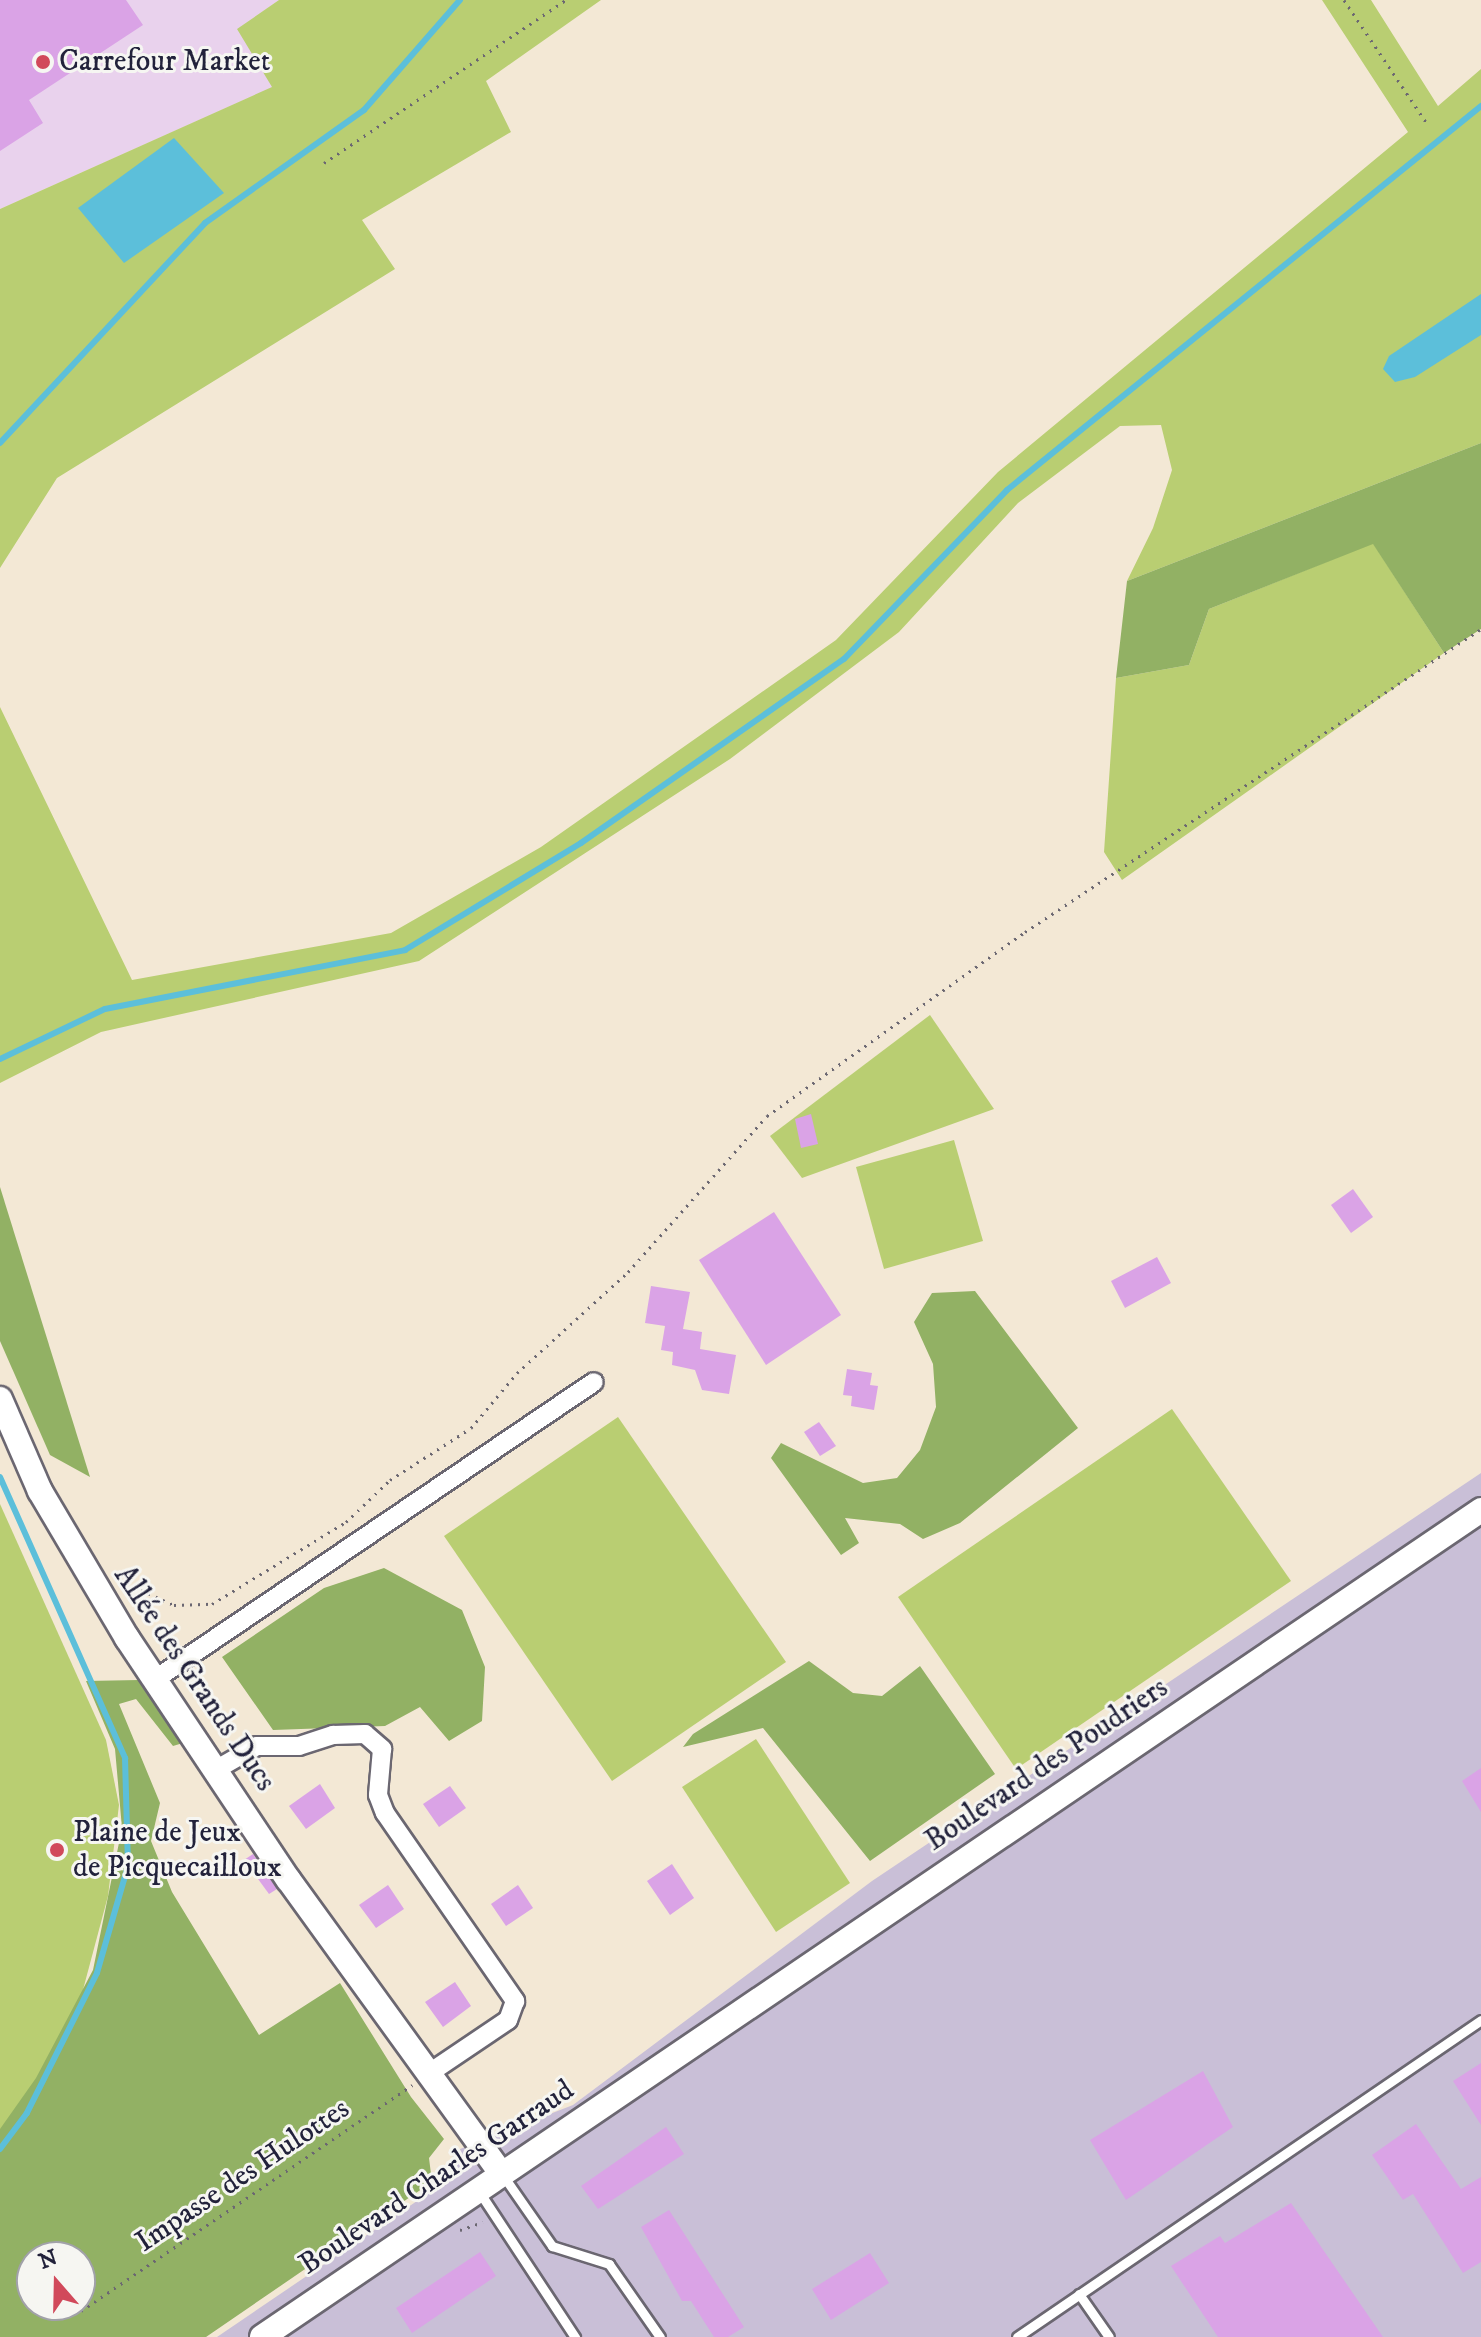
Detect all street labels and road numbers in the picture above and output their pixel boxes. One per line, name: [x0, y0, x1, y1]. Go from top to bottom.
street label: Allée des Grands Ducs: [105, 1560, 283, 1798]
street label: Boulevard des Poudriers: [919, 1670, 1175, 1860]
street label: Boulevard Charles Garraud: [293, 2073, 581, 2283]
street label: Impasse des Hulottes: [129, 2091, 357, 2261]

